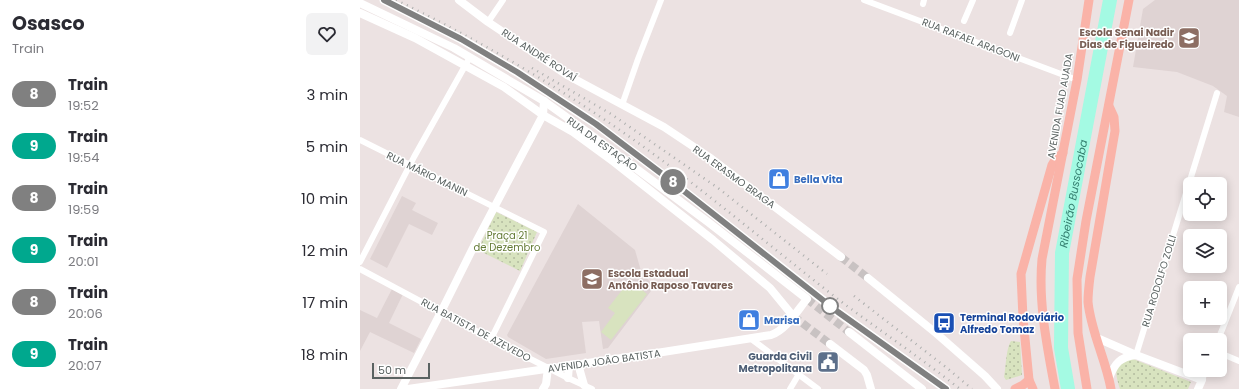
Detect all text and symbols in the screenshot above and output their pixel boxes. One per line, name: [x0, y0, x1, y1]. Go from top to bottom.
text: Osasco: [12, 10, 85, 37]
button: heart: [306, 13, 348, 55]
street label: RUA RAFAEL ARAGONI: [920, 14, 1022, 66]
street label: RUA ANDRÉ ROVAÍ: [498, 25, 580, 85]
place label: Escola Senai Nadir Dias de Figueiredo: [1079, 25, 1175, 52]
school or university icon: Escola Senai Nadir Dias de Figueiredo: [1176, 25, 1202, 51]
text: Train: [12, 39, 44, 58]
street label: AVENIDA FUAD AUADA: [1043, 52, 1077, 160]
text: Train: [68, 74, 108, 95]
text: 8: [29, 84, 39, 104]
text: 3 min: [306, 84, 348, 105]
text: 19:52: [68, 96, 99, 115]
street label: RUA DA ESTAÇÃO: [564, 113, 641, 175]
text: Train: [68, 126, 108, 147]
text: 9: [30, 136, 38, 156]
text: 5 min: [306, 136, 348, 157]
water label: Ribeirão Bussocaba: [1055, 138, 1091, 249]
street label: RUA ERASMO BRAGA: [690, 142, 779, 212]
text: 19:54: [68, 148, 99, 167]
street label: RUA MÁRIO MANIN: [384, 148, 470, 200]
shop icon: Bella Vita: [766, 166, 792, 192]
line badge: 8: [660, 169, 686, 195]
text: 8: [668, 172, 678, 192]
place label: Bella Vita: [794, 172, 843, 187]
map controls: [1183, 177, 1227, 377]
button: locate: [1183, 177, 1227, 221]
text: Train: [68, 178, 108, 199]
text: 8: [29, 188, 39, 208]
text: 10 min: [301, 188, 348, 209]
text: 19:59: [68, 200, 99, 219]
park label: Praça 21 de Dezembro: [474, 228, 540, 255]
button: layers: [1183, 229, 1227, 273]
text: Train: [68, 230, 108, 251]
street label: RUA RODOLFO ZOLLI: [1138, 233, 1180, 329]
text: 9: [30, 240, 38, 260]
text: 12 min: [302, 240, 348, 261]
text: 20:01: [68, 252, 99, 271]
school or university icon: Escola Estadual Antônio Raposo Tavares: [579, 266, 605, 292]
place label: Escola Estadual Antônio Raposo Tavares: [608, 266, 733, 293]
button: +: [1183, 281, 1227, 325]
text: Train: [68, 282, 108, 303]
text: 8: [29, 292, 39, 312]
text: 17 min: [302, 292, 348, 313]
street label: RUA BATISTA DE AZEVEDO: [418, 295, 534, 365]
unlabelled marker: [821, 297, 839, 315]
text: 20:06: [68, 304, 103, 323]
shop icon: Marisa: [736, 307, 762, 333]
bus stop icon: Terminal Rodoviário Alfredo Tomaz: [931, 310, 957, 336]
place label: Terminal Rodoviário Alfredo Tomaz: [960, 310, 1065, 337]
place label: Marisa: [764, 313, 800, 328]
button: −: [1183, 333, 1227, 377]
text: Train: [68, 334, 108, 355]
text: 9: [30, 344, 38, 364]
text: 18 min: [301, 344, 348, 365]
street label: AVENIDA JOÃO BATISTA: [547, 346, 662, 376]
place label: Guarda Civil Metropolitana: [739, 349, 812, 376]
public building icon: Guarda Civil Metropolitana: [815, 349, 841, 375]
text: 20:07: [68, 356, 102, 375]
scale bar: [372, 361, 430, 380]
text: 50 m: [378, 362, 406, 378]

